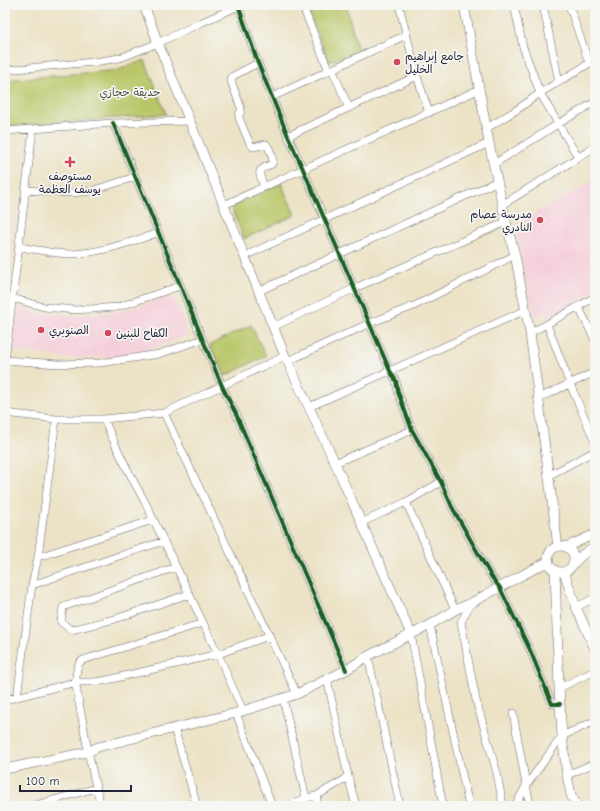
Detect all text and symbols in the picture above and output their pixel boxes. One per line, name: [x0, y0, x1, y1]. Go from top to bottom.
place label: جامع إبراهيم الخليل: [405, 50, 464, 76]
marker: جامع إبراهيم الخليل: [392, 57, 402, 67]
park label: حديقة حجازي: [100, 86, 160, 101]
marker: مستوصف يوسف العظمة: [64, 156, 76, 168]
place label: مستوصف يوسف العظمة: [39, 170, 101, 197]
place label: مدرسة عصام النادري: [470, 208, 532, 236]
marker: مدرسة عصام النادري: [535, 215, 545, 225]
place label: الصنوبري: [49, 324, 89, 339]
marker: الصنوبري: [36, 325, 46, 335]
place label: الكفاح للبنين: [116, 327, 168, 341]
marker: الكفاح للبنين: [103, 328, 113, 338]
scale bar: [20, 767, 131, 793]
text: 100 m: [26, 774, 59, 788]

